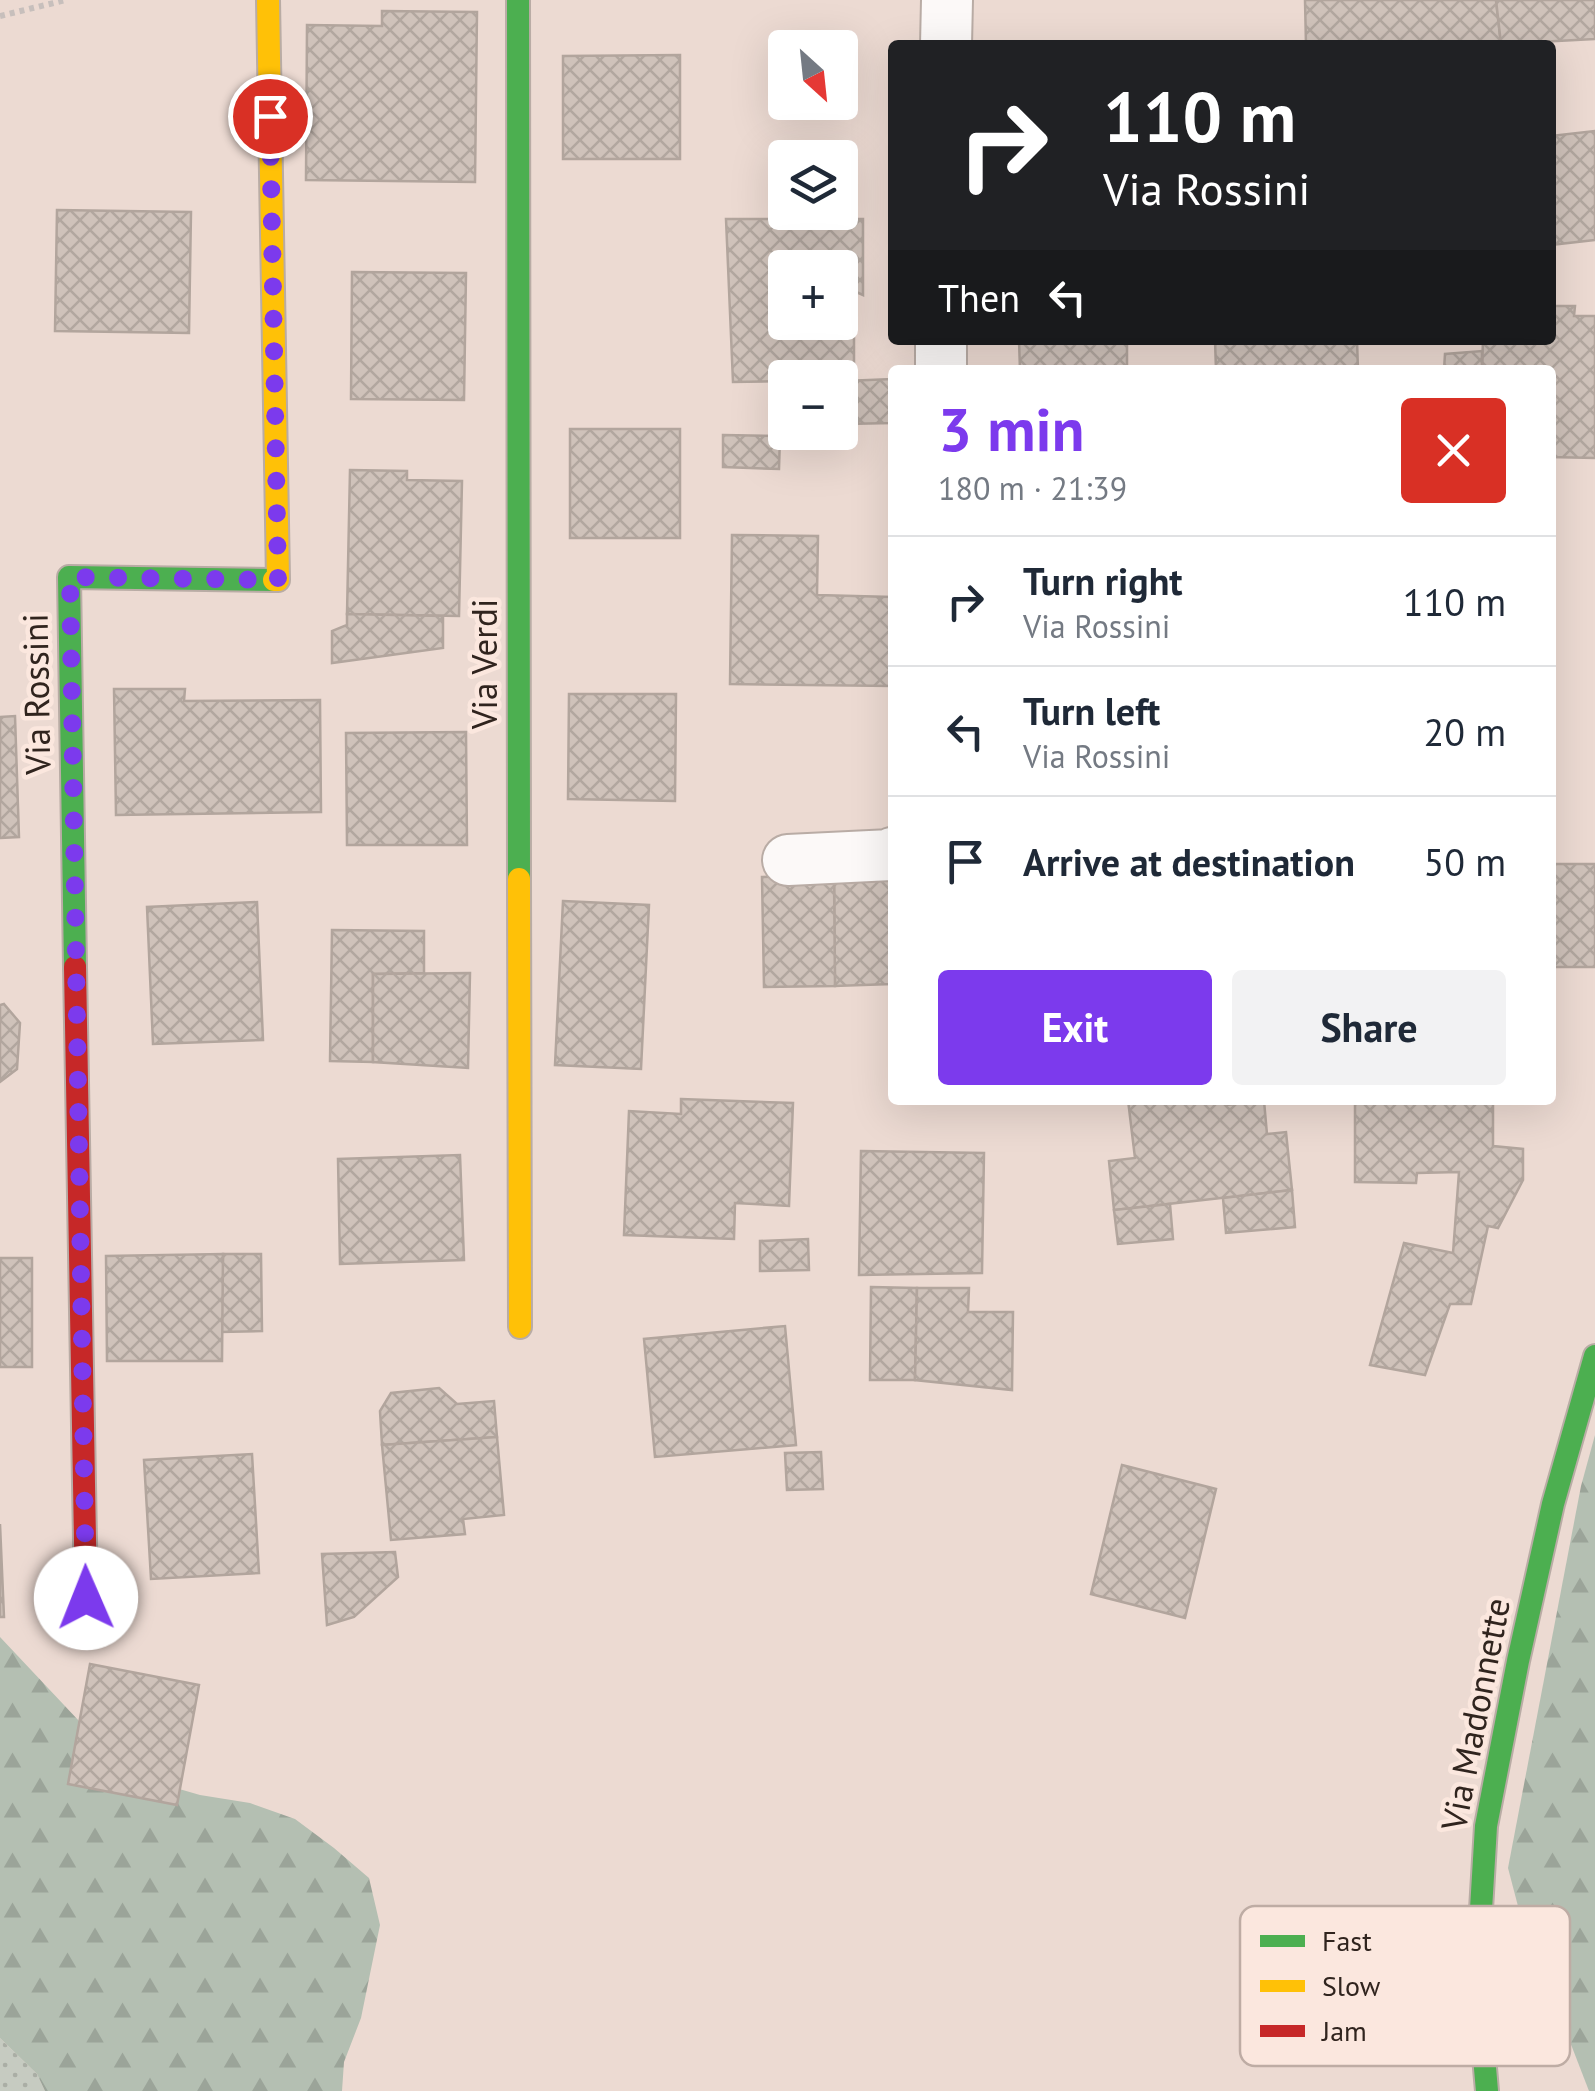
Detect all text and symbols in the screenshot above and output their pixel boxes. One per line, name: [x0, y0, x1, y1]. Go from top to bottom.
north arrow: [768, 30, 858, 120]
map controls: [768, 30, 858, 450]
text: 110 m: [1103, 71, 1296, 161]
pin: [228, 74, 313, 159]
icon: right: [938, 80, 1068, 210]
icon: arrive: [243, 89, 298, 144]
button: layers: [768, 140, 858, 230]
text: Via Rossini: [1103, 159, 1310, 217]
button: +: [768, 250, 858, 340]
icon: left: [1040, 270, 1095, 325]
text: Then: [938, 273, 1020, 322]
button: −: [768, 360, 858, 450]
text: 3 min: [938, 390, 1084, 468]
button: close: [1401, 398, 1506, 503]
text: 180 m · 21:39: [938, 467, 1127, 509]
text: Turn right: [1023, 556, 1183, 605]
icon: right: [938, 574, 993, 629]
text: 110 m: [1403, 577, 1506, 626]
street label: Via Verdi: [461, 599, 507, 730]
text: Via Rossini: [1023, 605, 1170, 647]
street label: Via Rossini: [12, 613, 60, 776]
text: Turn left: [1023, 686, 1160, 735]
icon: left: [938, 704, 993, 759]
text: 20 m: [1424, 707, 1506, 756]
text: Via Rossini: [1023, 735, 1170, 777]
icon: arrive: [938, 834, 993, 889]
text: Arrive at destination: [1023, 837, 1355, 886]
text: 50 m: [1424, 837, 1506, 886]
button: Exit: [938, 970, 1212, 1085]
button: Share: [1232, 970, 1506, 1085]
position arrow: [34, 1546, 138, 1650]
street label: Via Madonnette: [1430, 1594, 1520, 1835]
legend: [1240, 1906, 1570, 2066]
text: Fast: [1322, 1922, 1372, 1959]
text: Slow: [1322, 1967, 1381, 2004]
text: Jam: [1321, 2012, 1367, 2049]

